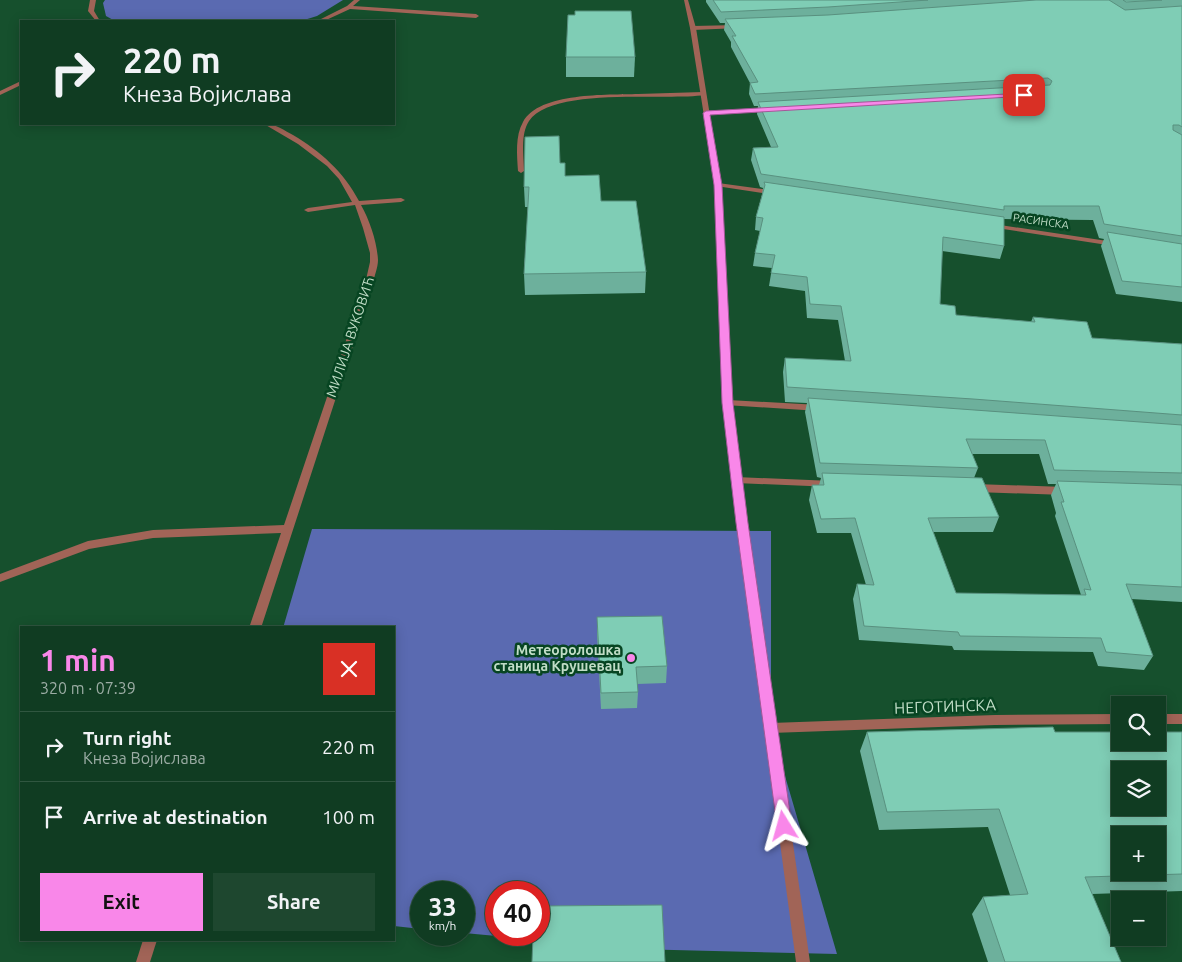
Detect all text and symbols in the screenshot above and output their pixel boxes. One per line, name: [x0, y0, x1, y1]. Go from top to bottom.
icon: right: [40, 40, 105, 105]
text: 220 m: [123, 40, 221, 80]
pin: [1003, 74, 1045, 116]
text: Кнеза Војислава: [123, 81, 292, 106]
icon: arrive: [1010, 81, 1038, 109]
street label: РАСИНСКА: [1012, 211, 1071, 231]
street label: МИЛИЈА ВУКОВИЋ: [323, 275, 377, 399]
place label: Метеоролошка станица Крушевац: [493, 642, 621, 674]
text: 1 min: [40, 643, 116, 677]
button: close: [323, 643, 375, 695]
marker: Метеоролошка станица Крушевац: [625, 652, 637, 664]
text: 320 m · 07:39: [40, 679, 136, 697]
street label: НЕГОТИНСКА: [894, 695, 997, 717]
map controls: [1111, 696, 1166, 946]
button: search: [1111, 696, 1166, 751]
text: Turn right: [83, 727, 171, 749]
icon: right: [40, 733, 68, 761]
text: 220 m: [322, 736, 375, 758]
text: Кнеза Војислава: [83, 749, 206, 767]
button: layers: [1111, 761, 1166, 816]
position arrow: [757, 799, 809, 851]
icon: arrive: [40, 803, 68, 831]
text: Arrive at destination: [83, 806, 268, 828]
text: 100 m: [322, 806, 375, 828]
button: +: [1111, 826, 1166, 881]
button: Exit: [40, 873, 203, 931]
button: Share: [213, 873, 375, 931]
speed limit sign: 40: [485, 881, 550, 946]
button: −: [1111, 891, 1166, 946]
text: 33: [428, 893, 457, 921]
text: km/h: [429, 919, 456, 932]

